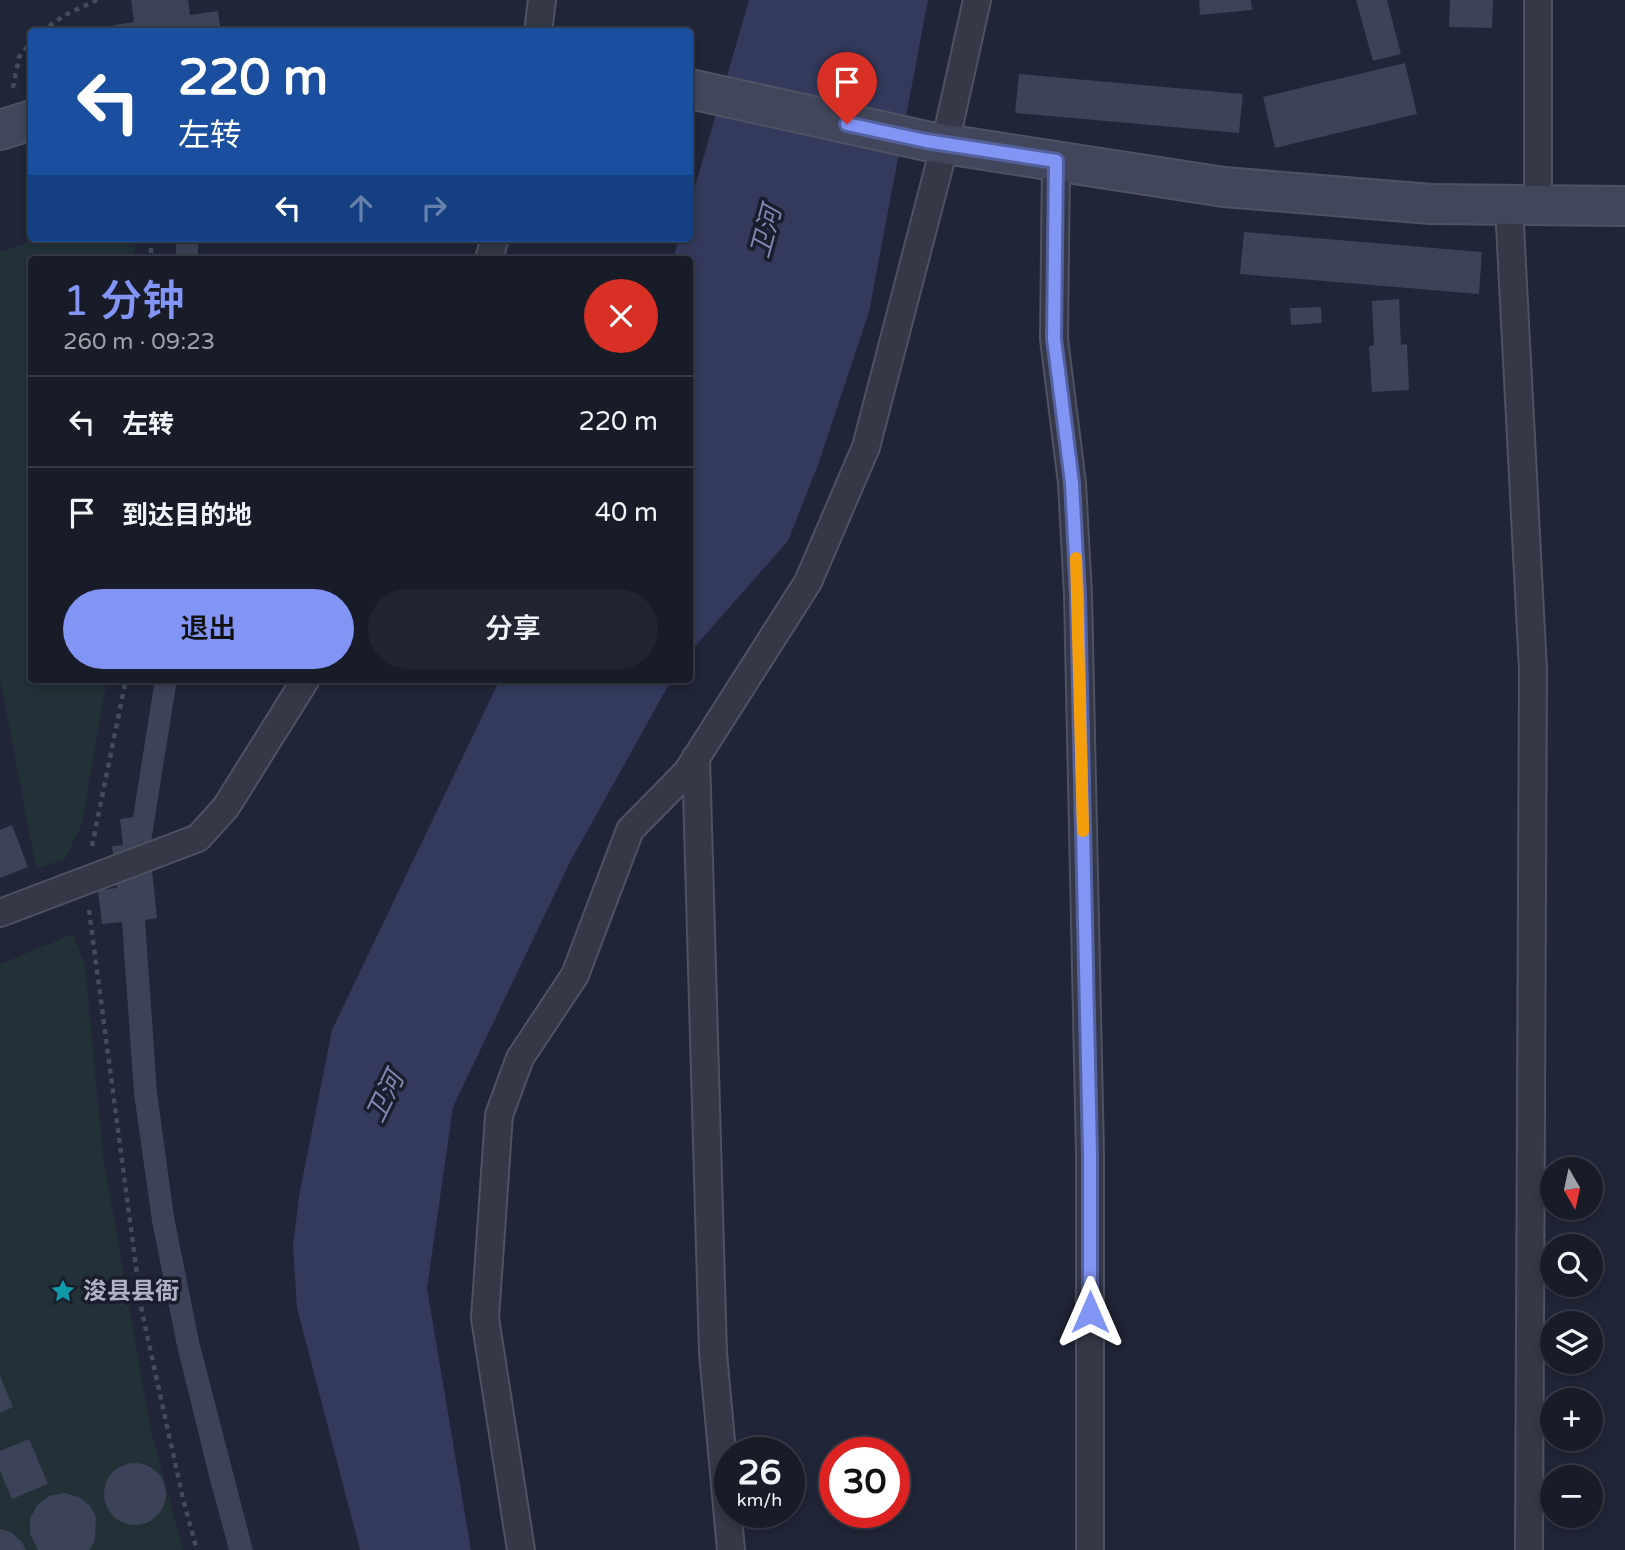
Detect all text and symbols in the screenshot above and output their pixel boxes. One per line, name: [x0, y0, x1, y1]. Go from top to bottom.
text: 220 m: [178, 49, 328, 108]
pin: [817, 52, 877, 124]
icon: left: [63, 56, 154, 147]
icon: arrive: [828, 63, 866, 101]
text: 左转: [178, 117, 242, 155]
icon: left: [269, 189, 307, 227]
icon: ahead: [342, 189, 380, 227]
icon: right: [415, 189, 453, 227]
water label: 卫河: [744, 198, 789, 261]
text: 1 分钟: [63, 276, 184, 327]
button: close: [584, 279, 658, 353]
text: 260 m · 09:23: [63, 328, 215, 356]
icon: left: [63, 403, 101, 441]
text: 220 m: [578, 406, 658, 437]
text: 左转: [122, 409, 174, 440]
icon: arrive: [63, 494, 101, 532]
text: 40 m: [595, 497, 658, 528]
text: 到达目的地: [122, 500, 252, 531]
button: 退出: [63, 589, 354, 669]
button: 分享: [368, 589, 658, 669]
water label: 卫河: [360, 1062, 413, 1127]
north arrow: [1540, 1157, 1603, 1220]
map controls: [1540, 1157, 1603, 1528]
button: search: [1540, 1234, 1603, 1297]
position arrow: [1053, 1275, 1127, 1349]
place icon: 浚县县衙: [49, 1277, 77, 1305]
place label: 浚县县衙: [83, 1277, 179, 1306]
button: layers: [1540, 1311, 1603, 1374]
button: +: [1540, 1388, 1603, 1451]
speed limit sign: 30: [819, 1437, 910, 1528]
text: 26: [738, 1452, 781, 1494]
button: −: [1540, 1465, 1603, 1528]
text: km/h: [737, 1489, 782, 1511]

